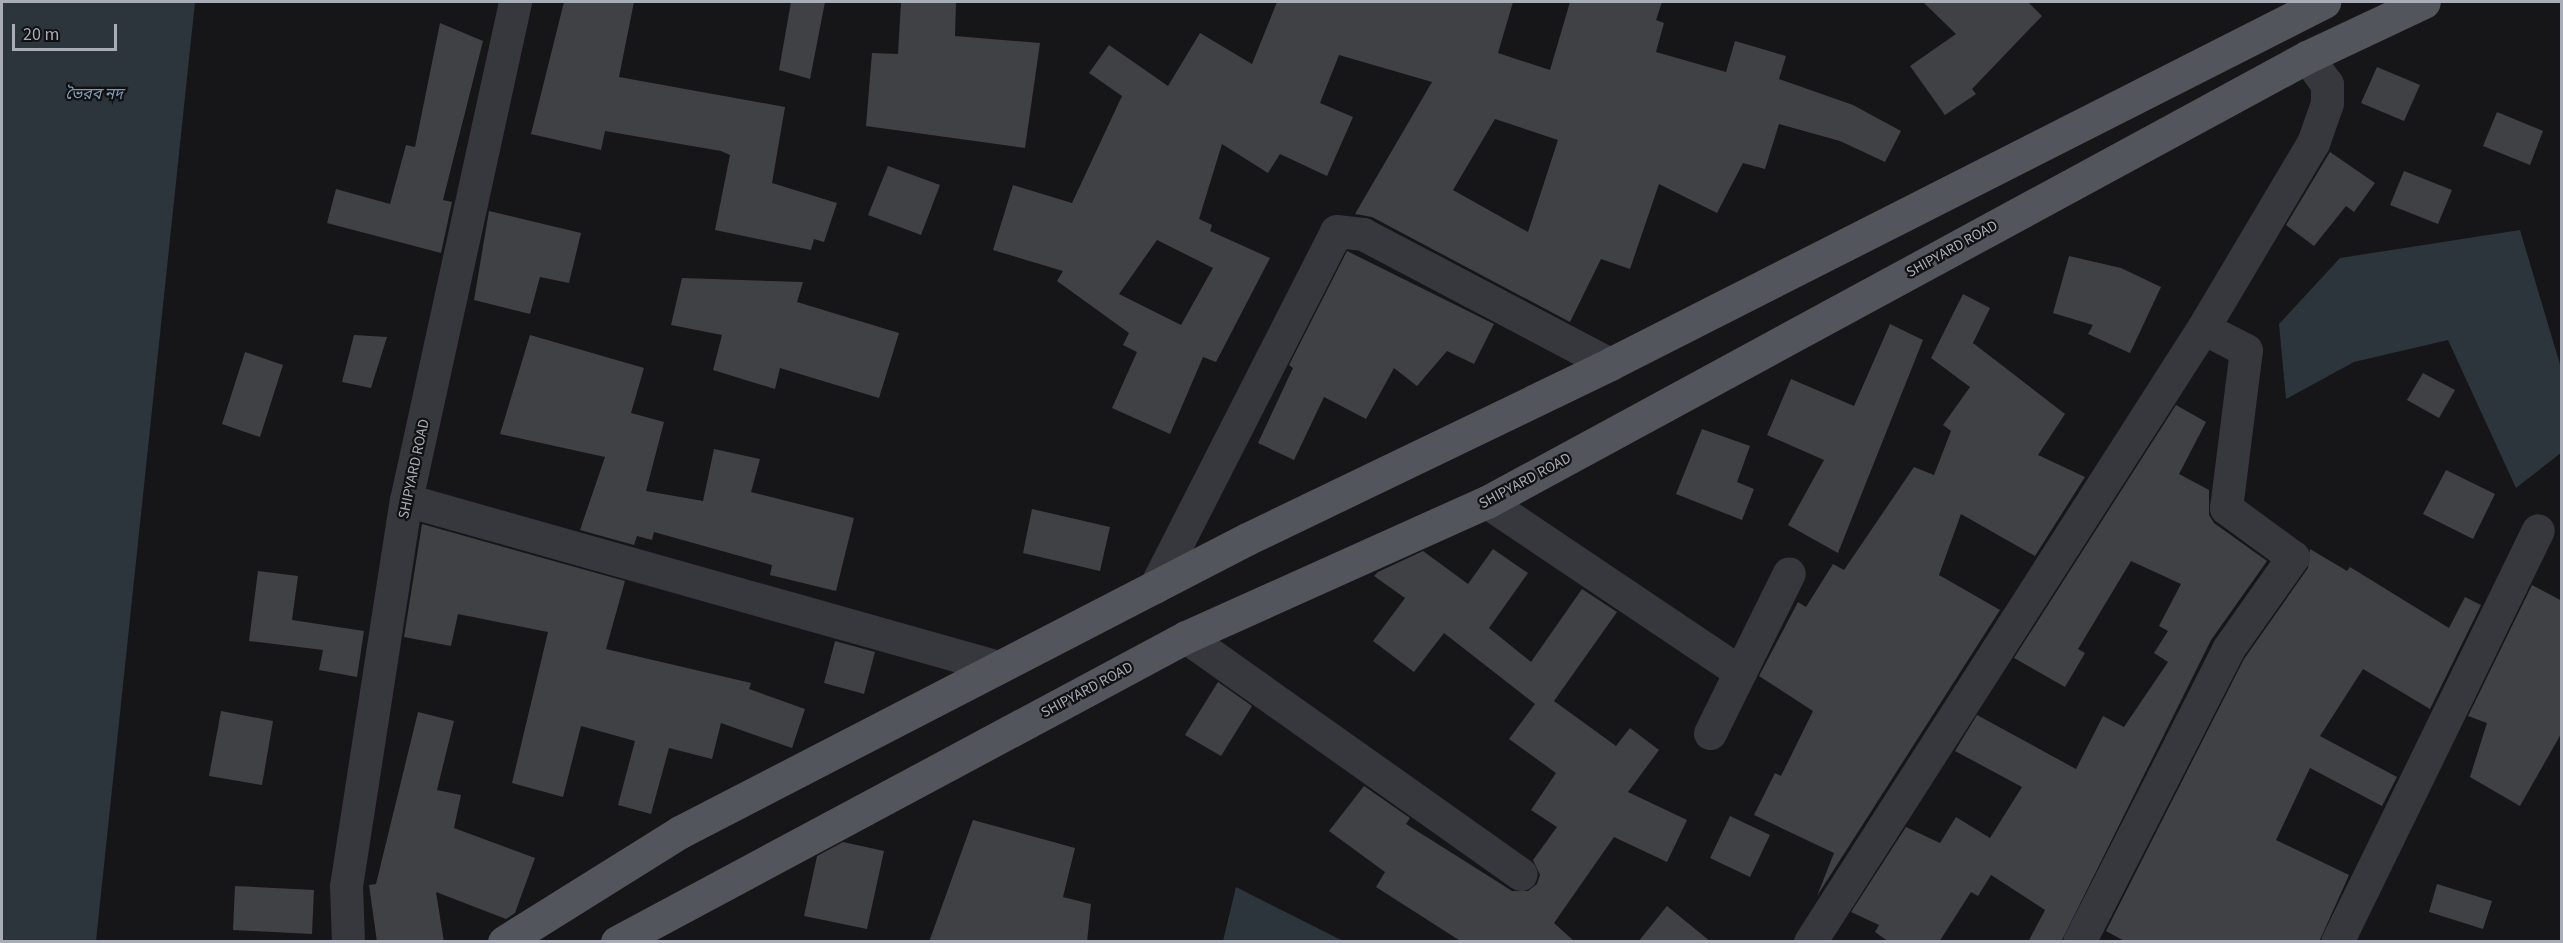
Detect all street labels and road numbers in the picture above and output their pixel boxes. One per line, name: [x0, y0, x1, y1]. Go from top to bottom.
street label: SHIPYARD ROAD: [1903, 216, 2001, 282]
street label: SHIPYARD ROAD: [395, 417, 433, 521]
street label: SHIPYARD ROAD: [1476, 449, 1574, 513]
street label: SHIPYARD ROAD: [1038, 658, 1136, 722]

